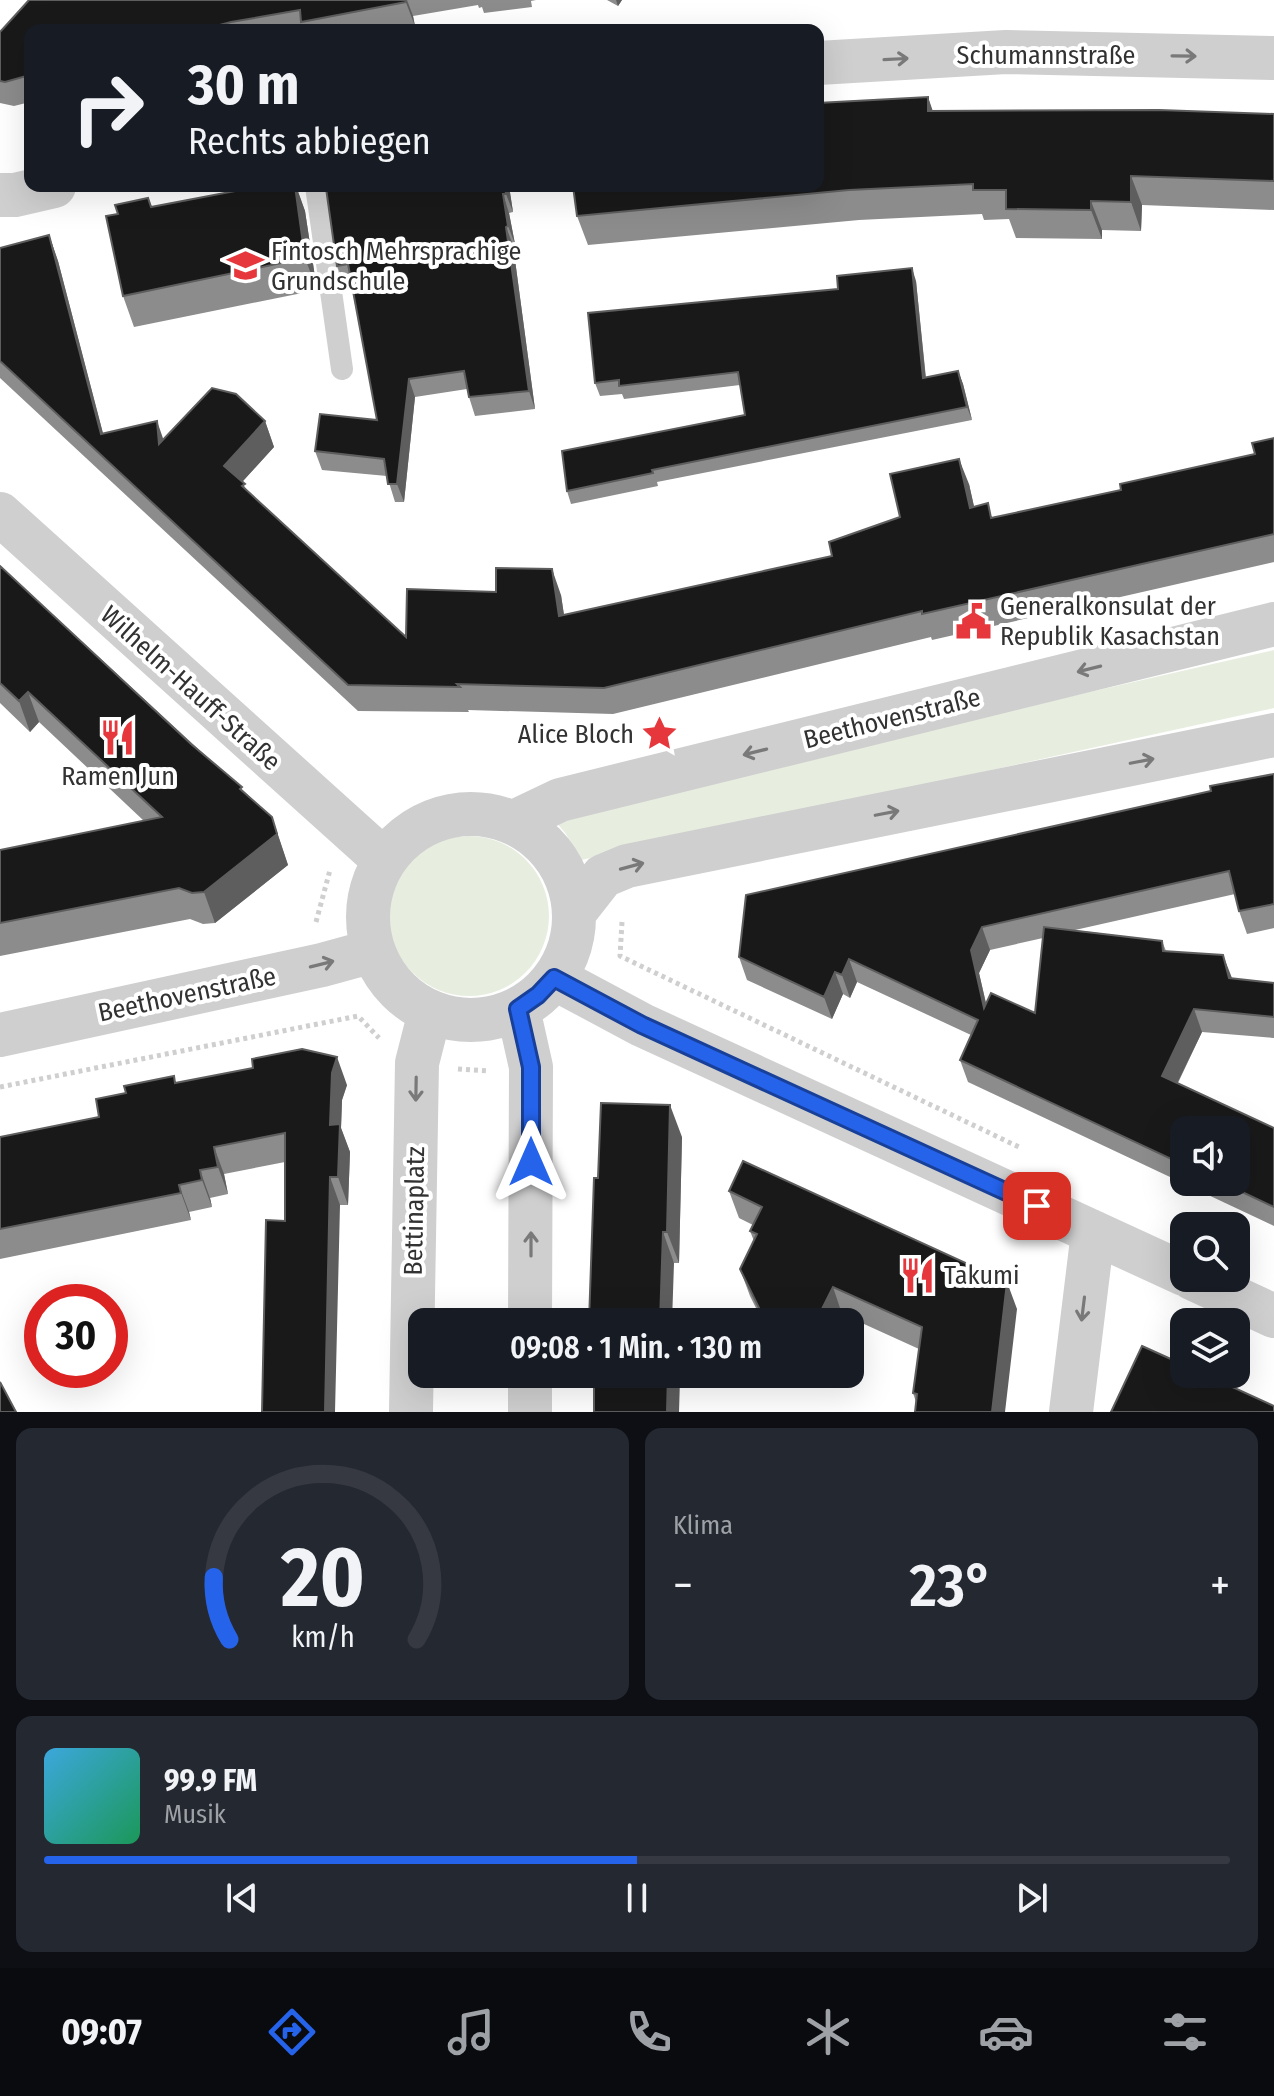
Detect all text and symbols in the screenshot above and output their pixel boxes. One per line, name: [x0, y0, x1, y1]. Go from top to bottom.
street label: Schumannstraße: [957, 40, 1135, 71]
one-way arrow: [1170, 48, 1197, 64]
one-way arrow: [882, 51, 909, 66]
text: 30 m: [188, 52, 299, 119]
icon: right: [56, 56, 160, 160]
text: Rechts abbiegen: [188, 120, 431, 164]
place label: Fintosch Mehrsprachige Grundschule: [271, 236, 521, 297]
school or university icon: Fintosch Mehrsprachige Grundschule: [226, 247, 264, 285]
place label: Generalkonsulat der Republik Kasachstan: [1000, 591, 1220, 652]
street label: Wilhelm-Hauff-Straße: [94, 600, 287, 777]
public building icon: Generalkonsulat der Republik Kasachstan: [955, 602, 993, 640]
one-way arrow: [1077, 663, 1103, 678]
street label: Beethovenstraße: [801, 682, 984, 755]
place icon: Alice Bloch: [641, 715, 679, 753]
restaurant icon: Ramen Jun: [99, 718, 137, 756]
place label: Alice Bloch: [518, 719, 634, 750]
one-way arrow: [743, 745, 769, 760]
one-way arrow: [1128, 753, 1154, 768]
place label: Ramen Jun: [61, 761, 175, 792]
one-way arrow: [873, 805, 899, 820]
one-way arrow: [619, 857, 645, 872]
one-way arrow: [309, 956, 335, 971]
street label: Beethovenstraße: [95, 961, 279, 1028]
one-way arrow: [408, 1075, 424, 1102]
map controls: [1170, 1116, 1250, 1388]
button: sound: [1170, 1116, 1250, 1196]
position arrow: [489, 1120, 573, 1204]
street label: Bettinaplatz: [398, 1146, 431, 1276]
pin: [1003, 1172, 1071, 1240]
icon: arrive: [1015, 1184, 1059, 1228]
button: search: [1170, 1212, 1250, 1292]
one-way arrow: [523, 1231, 539, 1258]
restaurant icon: Takumi: [899, 1256, 937, 1294]
place label: Takumi: [944, 1260, 1020, 1291]
speed limit sign: 30: [24, 1284, 128, 1388]
one-way arrow: [1076, 1295, 1091, 1322]
button: layers: [1170, 1308, 1250, 1388]
text: 09:08 · 1 Min. · 130 m: [510, 1330, 762, 1366]
text: Klima: [673, 1510, 733, 1541]
text: 20: [280, 1528, 364, 1628]
text: 23°: [910, 1550, 993, 1622]
text: −: [673, 1559, 693, 1612]
text: +: [1210, 1559, 1230, 1612]
text: km/h: [291, 1620, 354, 1655]
text: 99.9 FM: [164, 1763, 257, 1799]
text: Musik: [164, 1799, 226, 1830]
icon: previous: [220, 1876, 264, 1920]
icon: pause: [615, 1876, 659, 1920]
icon: next: [1010, 1876, 1054, 1920]
icon: directions: [264, 2004, 320, 2060]
icon: music: [443, 2004, 499, 2060]
icon: phone: [621, 2004, 677, 2060]
icon: climate: [800, 2004, 856, 2060]
icon: car: [978, 2004, 1034, 2060]
icon: filters: [1157, 2004, 1213, 2060]
text: 09:07: [61, 2010, 142, 2054]

